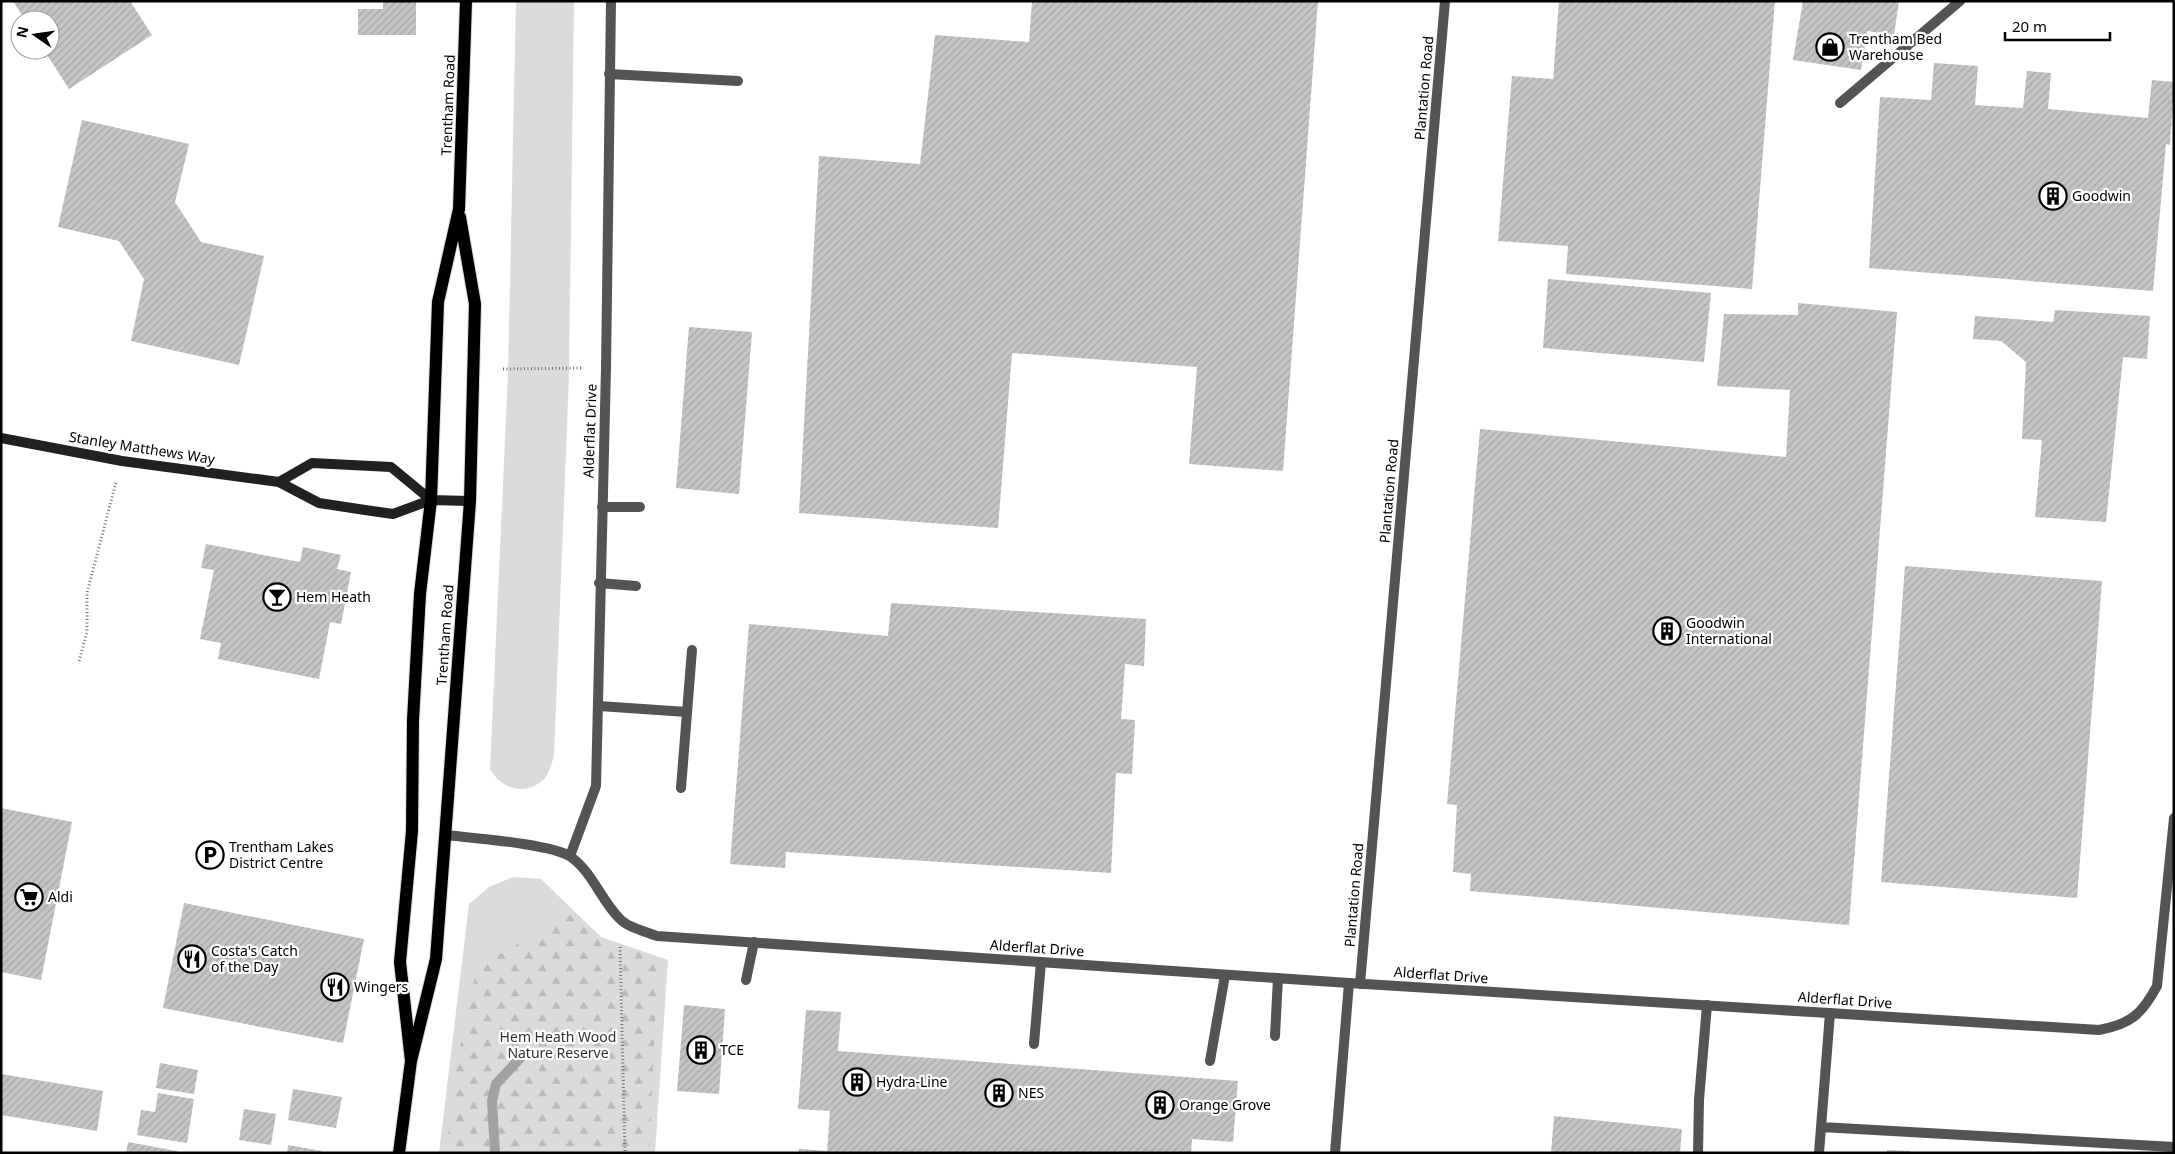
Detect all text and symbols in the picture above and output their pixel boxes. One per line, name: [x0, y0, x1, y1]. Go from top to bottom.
north arrow: [10, 10, 60, 60]
scale bar: [2005, 10, 2110, 42]
text: 20 m: [2012, 16, 2047, 36]
text: N: [11, 24, 32, 40]
place label: Trentham Bed Warehouse: [1849, 29, 1942, 64]
shop icon: Trentham Bed Warehouse: [1815, 32, 1845, 62]
street label: Plantation Road: [1409, 35, 1438, 141]
street label: Trentham Road: [436, 54, 459, 156]
building icon: Goodwin: [2038, 181, 2068, 211]
place label: Goodwin: [2072, 186, 2131, 205]
street label: Alderflat Drive: [578, 383, 601, 479]
street label: Stanley Matthews Way: [68, 427, 217, 469]
street label: Plantation Road: [1374, 438, 1403, 544]
bar icon: Hem Heath: [262, 582, 292, 612]
street label: Trentham Road: [431, 584, 458, 686]
place label: Hem Heath: [296, 587, 371, 606]
place label: Goodwin International: [1686, 613, 1772, 648]
building icon: Goodwin International: [1652, 616, 1682, 646]
place label: Trentham Lakes District Centre: [229, 837, 334, 872]
parking icon: Trentham Lakes District Centre: [195, 840, 225, 870]
street label: Plantation Road: [1339, 842, 1368, 948]
supermarket icon: Aldi: [14, 882, 44, 912]
place label: Aldi: [48, 887, 73, 906]
street label: Alderflat Drive: [989, 935, 1085, 960]
place label: Costa's Catch of the Day: [211, 941, 298, 976]
restaurant icon: Costa's Catch of the Day: [177, 944, 207, 974]
street label: Alderflat Drive: [1393, 962, 1489, 987]
restaurant icon: Wingers: [320, 972, 350, 1002]
place label: Wingers: [354, 977, 409, 996]
street label: Alderflat Drive: [1797, 987, 1893, 1012]
park label: Hem Heath Wood Nature Reserve: [500, 1027, 616, 1062]
building icon: TCE: [686, 1035, 716, 1065]
place label: TCE: [720, 1040, 744, 1059]
building icon: Hydra-Line: [842, 1067, 872, 1097]
place label: Hydra-Line: [876, 1072, 948, 1091]
building icon: NES: [984, 1078, 1014, 1108]
place label: NES: [1018, 1083, 1044, 1102]
building icon: Orange Grove: [1145, 1090, 1175, 1120]
place label: Orange Grove: [1179, 1095, 1271, 1114]

